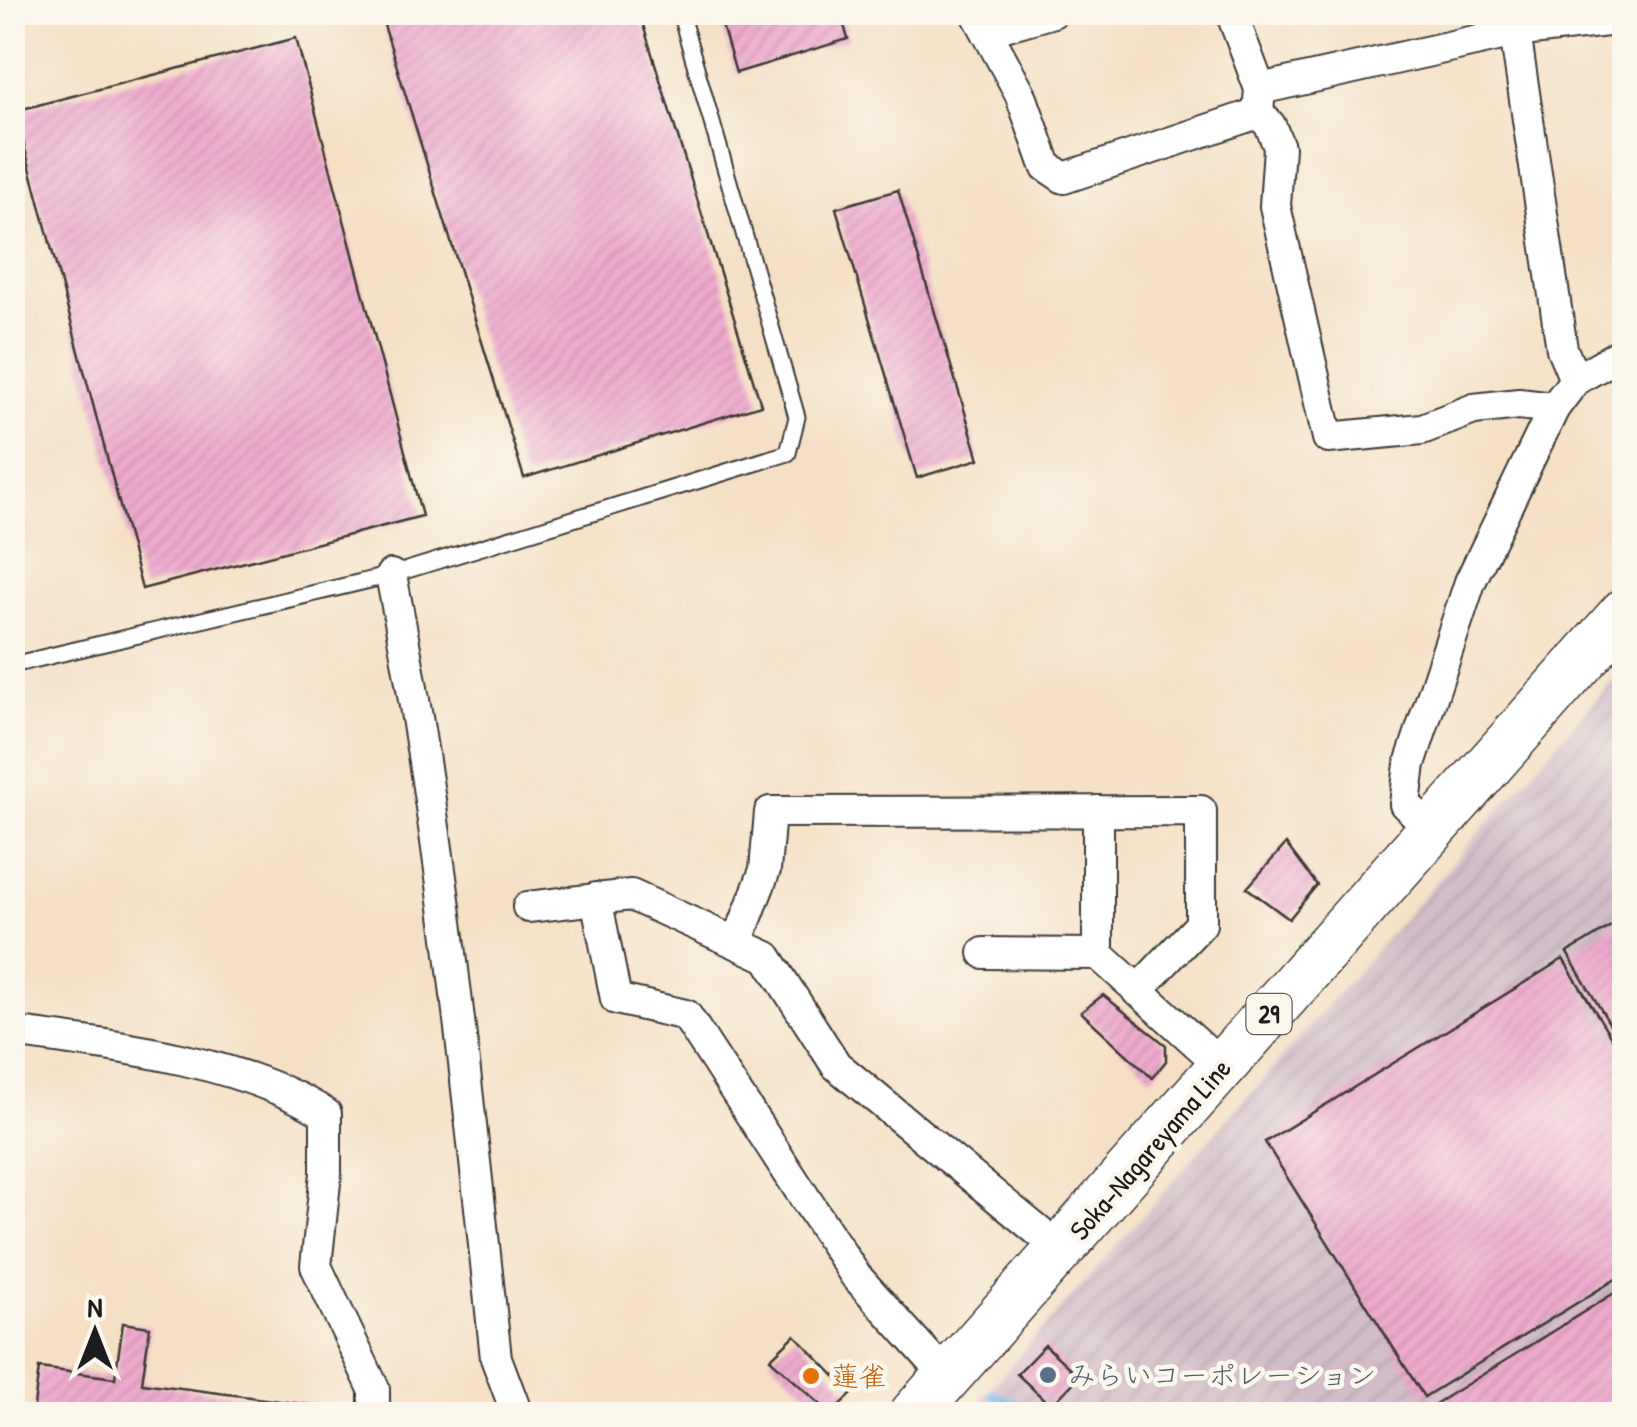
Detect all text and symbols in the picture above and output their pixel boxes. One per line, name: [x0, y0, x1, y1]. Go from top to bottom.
road number: 29: [1246, 994, 1292, 1034]
street label: Soka-Nagareyama Line: [1061, 1050, 1239, 1248]
north arrow: [45, 1282, 145, 1382]
text: N: [88, 1288, 103, 1326]
place label: みらいコーポレーション: [1068, 1356, 1377, 1394]
place label: 蓮雀: [831, 1357, 887, 1395]
marker: みらいコーポレーション: [1037, 1364, 1059, 1386]
marker: 蓮雀: [800, 1365, 822, 1387]

